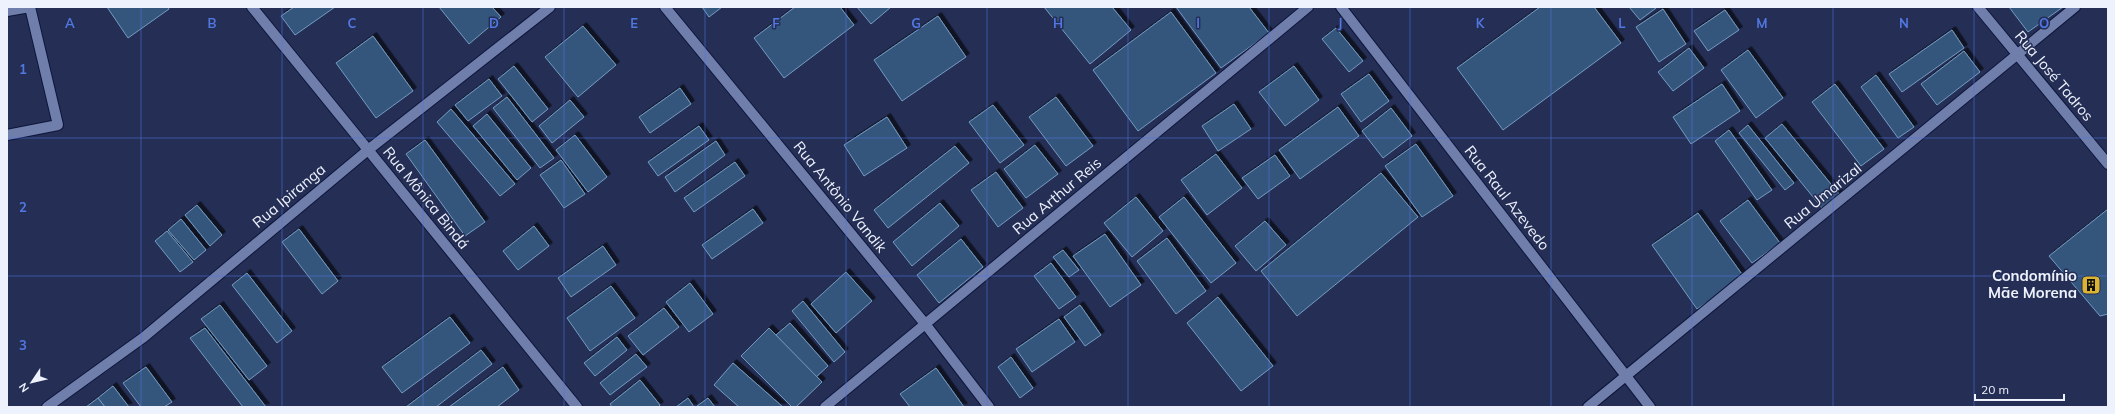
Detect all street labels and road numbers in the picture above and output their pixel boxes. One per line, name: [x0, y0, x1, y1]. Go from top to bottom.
street label: Rua José Tadros: [2011, 27, 2098, 125]
street label: Rua Antônio Vandik: [790, 137, 891, 257]
street label: Rua Raul Azevedo: [1461, 142, 1554, 254]
street label: Rua Mônica Bindá: [379, 143, 474, 253]
street label: Rua Arthur Reis: [1008, 153, 1105, 238]
street label: Rua Umarizal: [1780, 159, 1865, 233]
street label: Rua Ipiranga: [248, 160, 329, 232]

